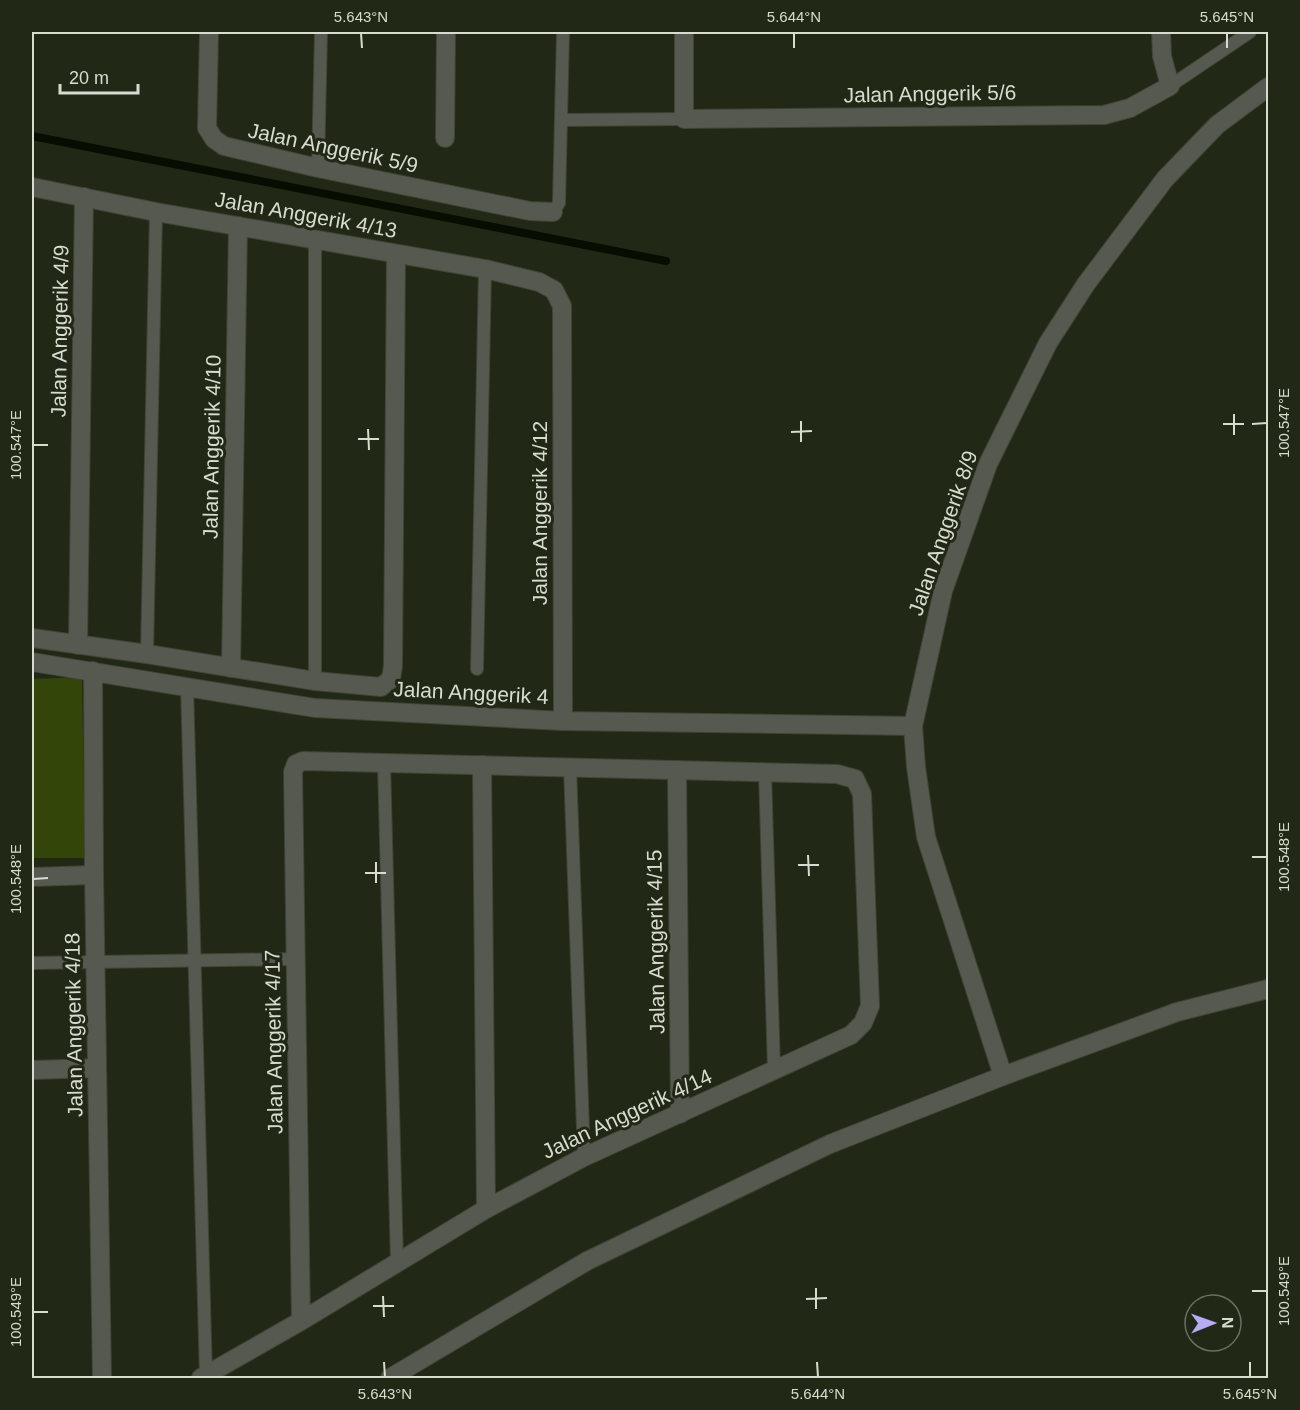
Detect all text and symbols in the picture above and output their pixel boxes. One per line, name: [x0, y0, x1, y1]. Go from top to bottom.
text: 5.643°N: [334, 8, 388, 25]
text: 5.644°N: [767, 8, 821, 25]
text: 5.645°N: [1200, 8, 1254, 25]
scale bar: [60, 57, 138, 95]
text: 20 m: [69, 68, 109, 88]
street label: Jalan Anggerik 5/6: [843, 80, 1017, 107]
street label: Jalan Anggerik 5/9: [246, 118, 420, 177]
street label: Jalan Anggerik 4/13: [213, 187, 399, 242]
street label: Jalan Anggerik 4/9: [46, 244, 73, 418]
street label: Jalan Anggerik 4/10: [198, 355, 225, 539]
text: 100.547°E: [1275, 388, 1292, 458]
text: 100.547°E: [7, 410, 24, 480]
street label: Jalan Anggerik 4/12: [528, 421, 551, 605]
street label: Jalan Anggerik 8/9: [904, 447, 982, 618]
street label: Jalan Anggerik 4: [393, 677, 549, 708]
text: 100.548°E: [1275, 822, 1292, 892]
text: 100.548°E: [7, 844, 24, 914]
street label: Jalan Anggerik 4/15: [642, 850, 669, 1034]
street label: Jalan Anggerik 4/18: [60, 933, 87, 1117]
street label: Jalan Anggerik 4/17: [260, 950, 287, 1134]
street label: Jalan Anggerik 4/14: [538, 1064, 716, 1163]
text: 100.549°E: [1275, 1256, 1292, 1326]
text: 100.549°E: [7, 1277, 24, 1347]
north arrow: [1183, 1293, 1243, 1353]
text: N: [1219, 1317, 1236, 1329]
text: 5.643°N: [358, 1385, 412, 1402]
text: 5.644°N: [791, 1385, 845, 1402]
text: 5.645°N: [1223, 1385, 1277, 1402]

